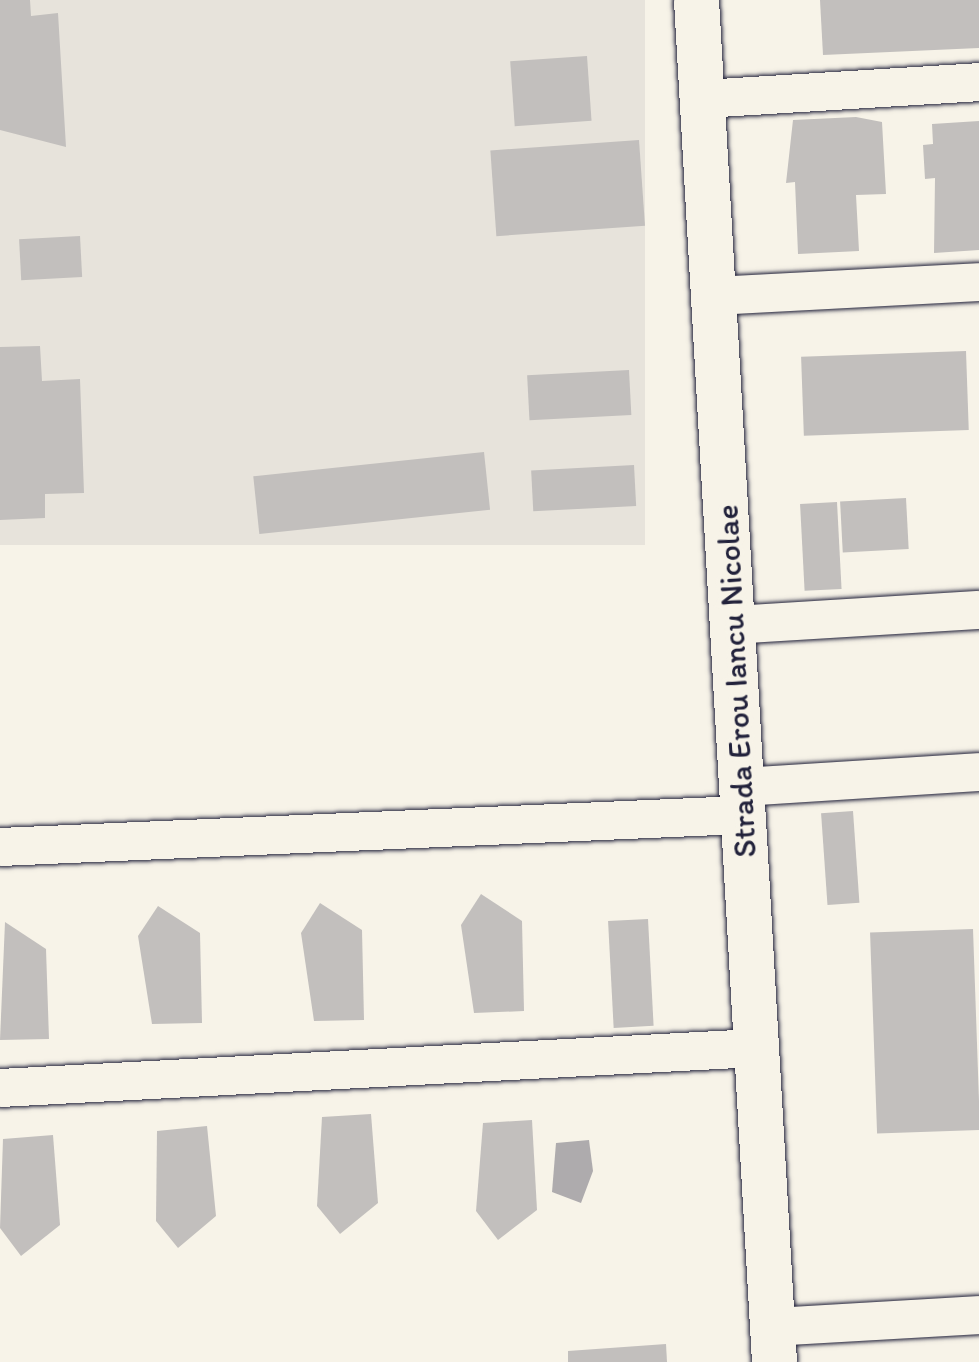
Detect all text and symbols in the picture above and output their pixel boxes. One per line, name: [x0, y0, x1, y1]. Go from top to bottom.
street label: Strada Erou Iancu Nicolae: [707, 501, 765, 861]

